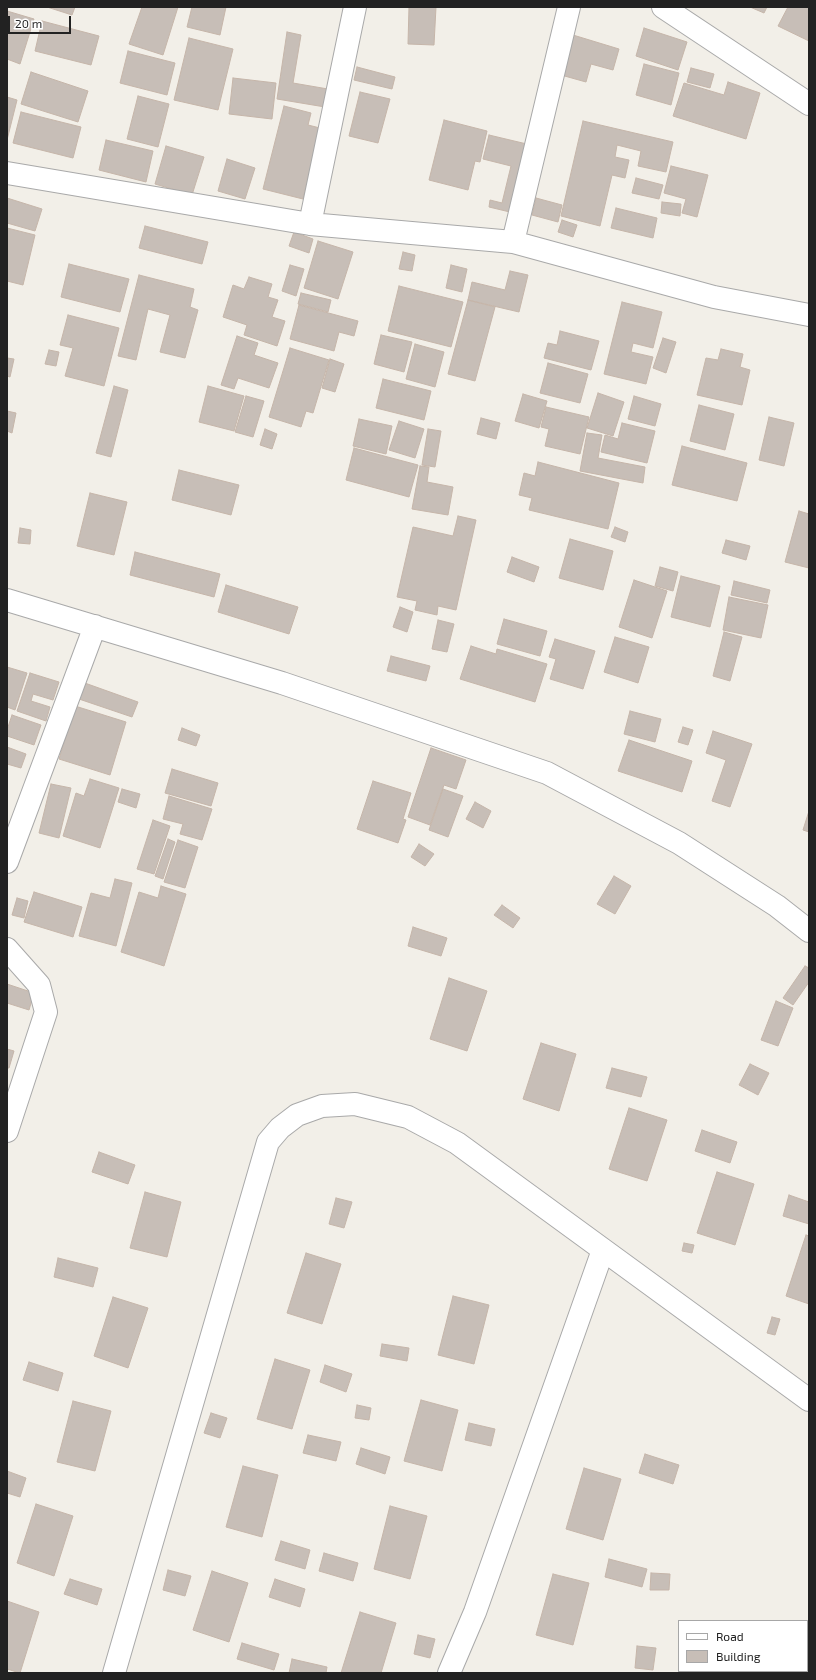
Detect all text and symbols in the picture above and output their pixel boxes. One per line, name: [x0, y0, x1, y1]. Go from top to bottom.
scale bar: [10, 8, 73, 34]
text: 20 m: [15, 16, 42, 30]
legend: [678, 1620, 808, 1672]
text: Road: [716, 1629, 744, 1643]
text: Building: [716, 1649, 760, 1663]

